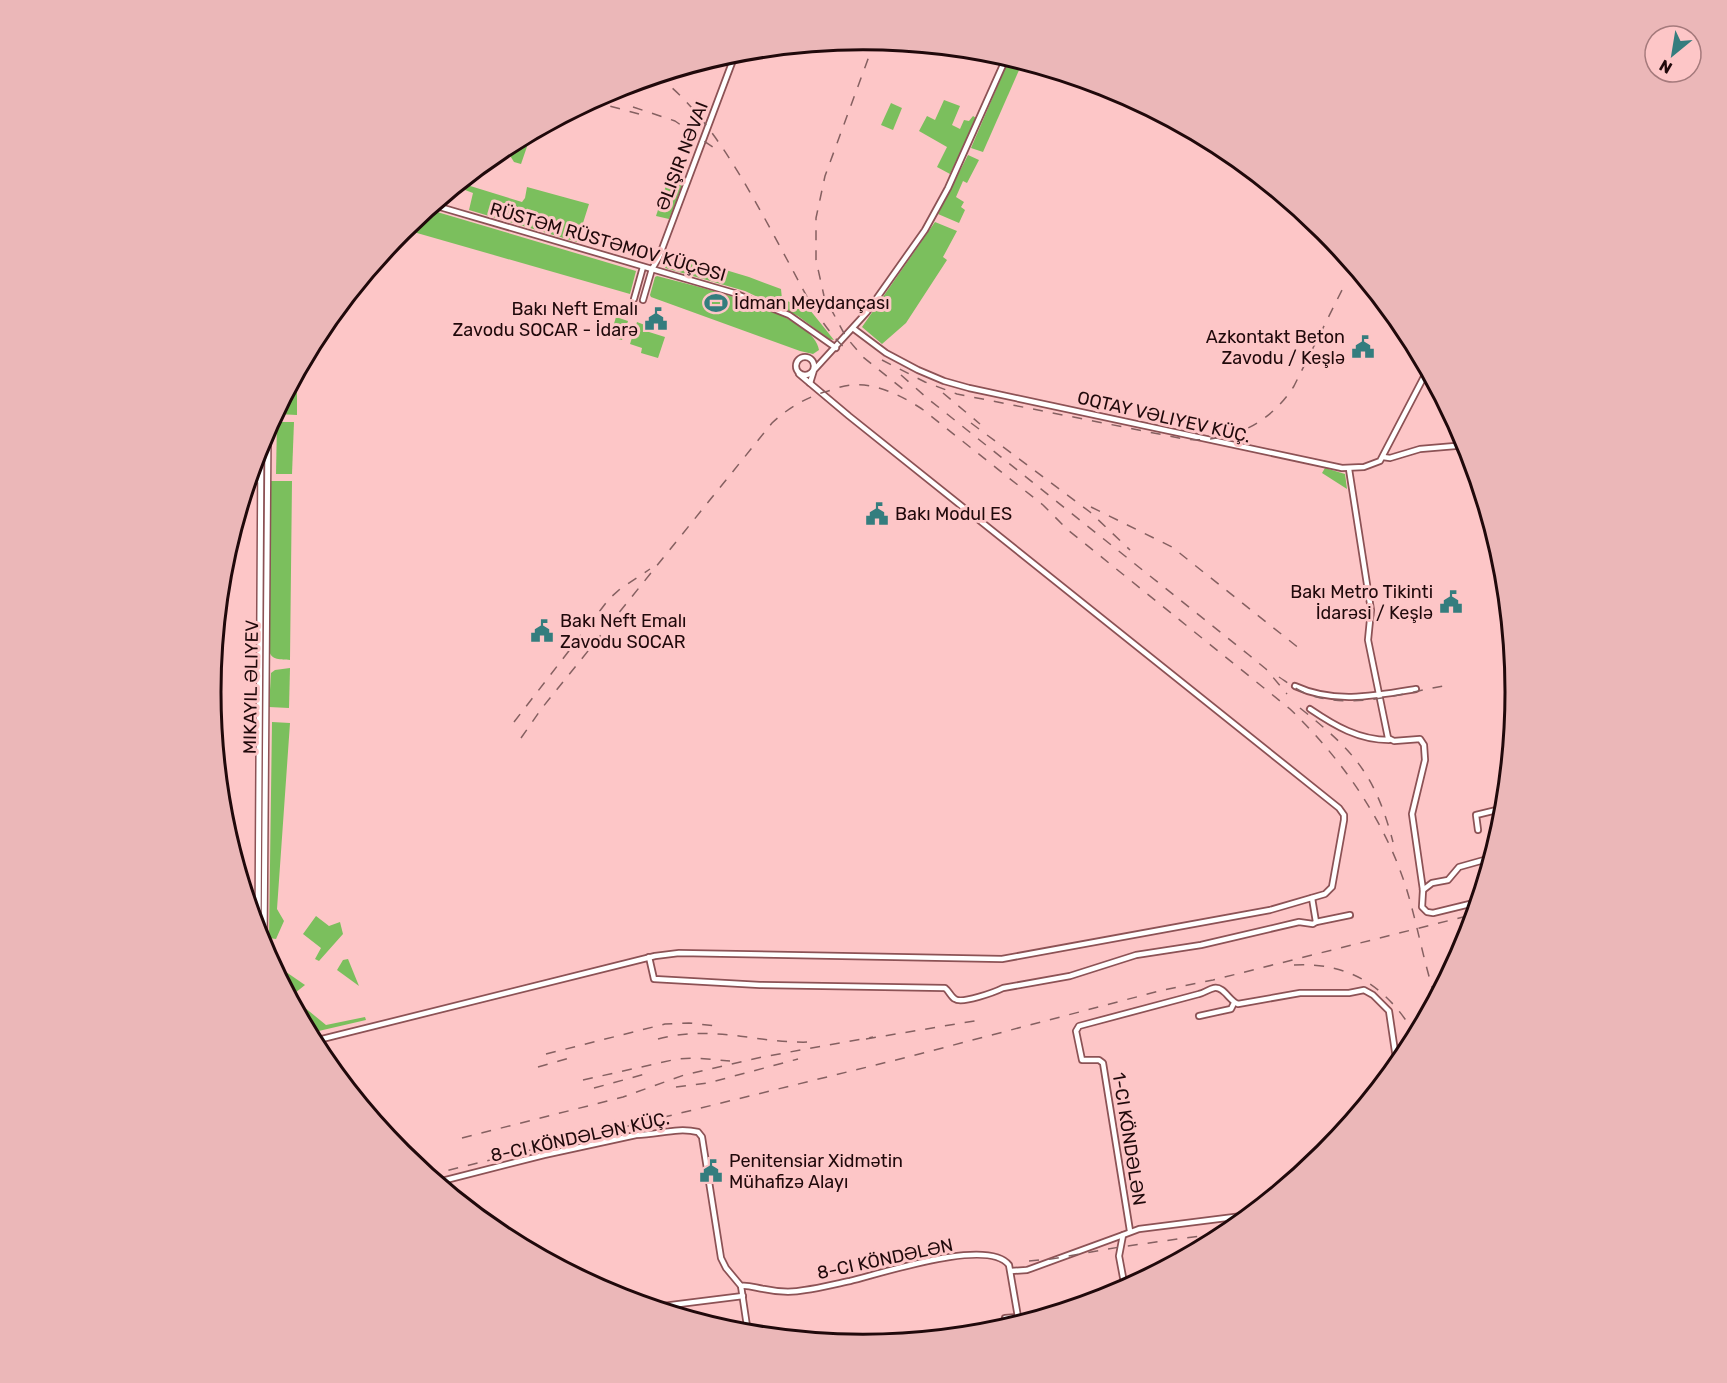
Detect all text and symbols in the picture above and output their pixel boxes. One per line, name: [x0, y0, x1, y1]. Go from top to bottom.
north arrow: [1643, 24, 1703, 84]
text: N: [1656, 55, 1675, 78]
street label: ƏLIŞIR NƏVAI: [651, 98, 713, 214]
street label: RÜSTƏM RÜSTƏMOV KÜÇƏSI: [487, 198, 729, 286]
sports icon: İdman Meydançası: [703, 290, 729, 316]
place label: İdman Meydançası: [734, 292, 889, 314]
place label: Bakı Neft Emalı Zavodu SOCAR - İdarə: [452, 298, 638, 341]
public building icon: Bakı Neft Emalı Zavodu SOCAR - İdarə: [643, 306, 669, 332]
place label: Azkontakt Beton Zavodu / Keşlə: [1206, 326, 1345, 369]
public building icon: Azkontakt Beton Zavodu / Keşlə: [1350, 334, 1376, 360]
street label: OQTAY VƏLIYEV KÜÇ.: [1075, 386, 1253, 448]
public building icon: Bakı Modul ES: [864, 501, 890, 527]
place label: Bakı Modul ES: [895, 503, 1012, 525]
place label: Bakı Metro Tikinti İdarəsi / Keşlə: [1290, 581, 1433, 624]
public building icon: Bakı Metro Tikinti İdarəsi / Keşlə: [1438, 589, 1464, 615]
place label: Bakı Neft Emalı Zavodu SOCAR: [560, 610, 686, 653]
public building icon: Bakı Neft Emalı Zavodu SOCAR: [529, 618, 555, 644]
street label: MIKAYIL ƏLIYEV: [239, 620, 263, 754]
street label: 1-CI KÖNDƏLƏN: [1108, 1071, 1150, 1207]
street label: 8-CI KÖNDƏLƏN KÜÇ.: [488, 1107, 672, 1167]
place label: Penitensiar Xidmətin Mühafizə Alayı: [729, 1150, 903, 1193]
public building icon: Penitensiar Xidmətin Mühafizə Alayı: [698, 1158, 724, 1184]
street label: 8-CI KÖNDƏLƏN: [815, 1234, 955, 1284]

